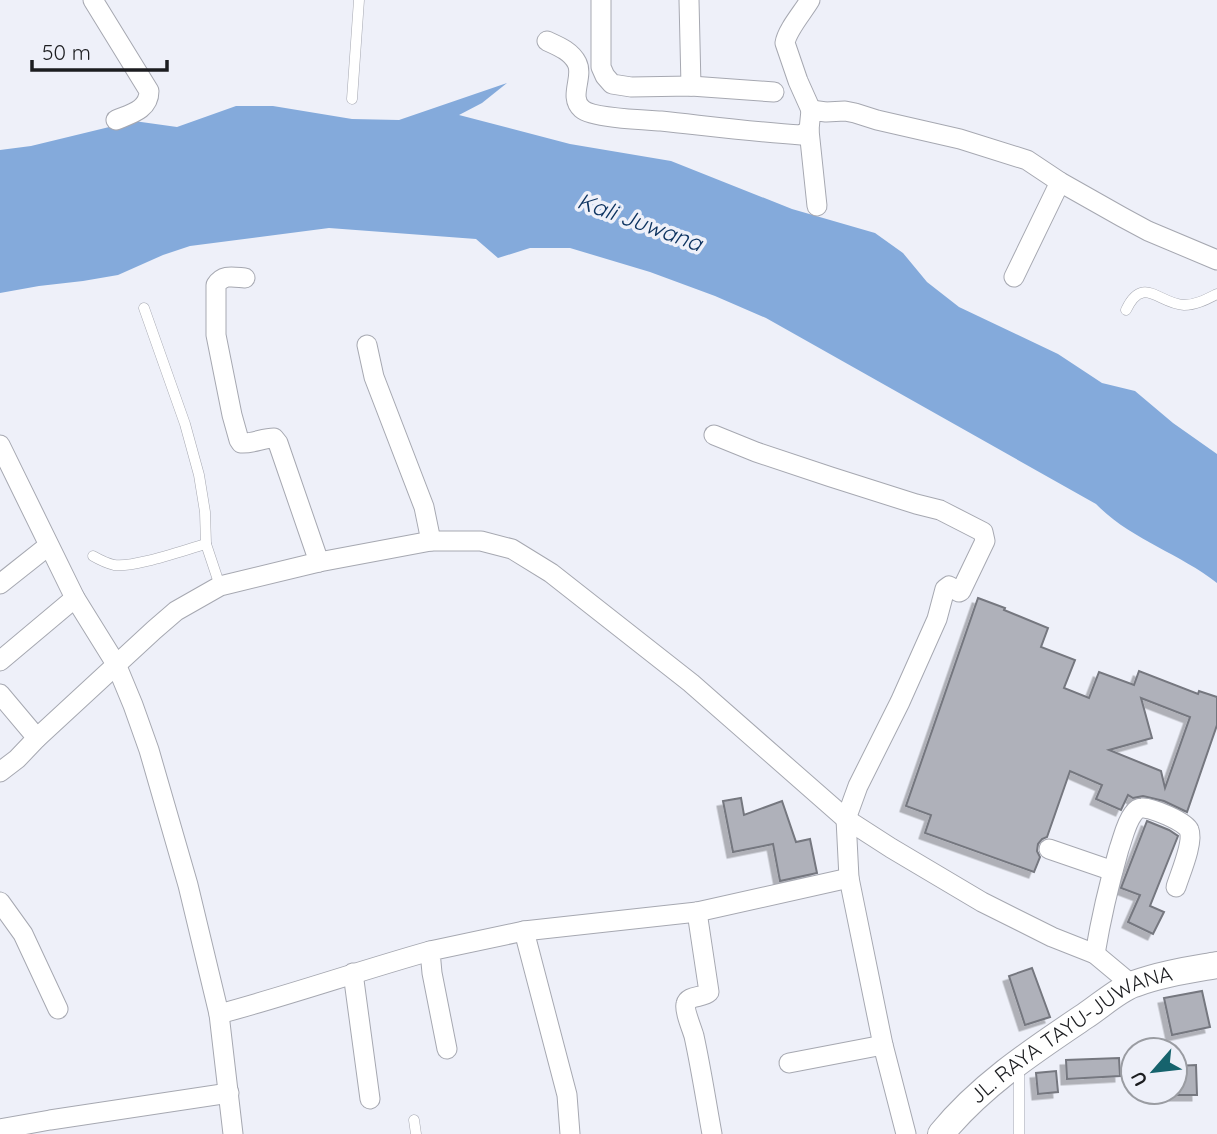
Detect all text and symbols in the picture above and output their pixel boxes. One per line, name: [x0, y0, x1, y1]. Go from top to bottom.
scale bar: [32, 28, 166, 72]
text: 50 m: [42, 39, 91, 65]
water label: Kali Juwana: [574, 186, 708, 258]
street label: JL. RAYA TAYU-JUWANA: [965, 965, 1181, 1113]
north arrow: [1119, 1036, 1189, 1106]

